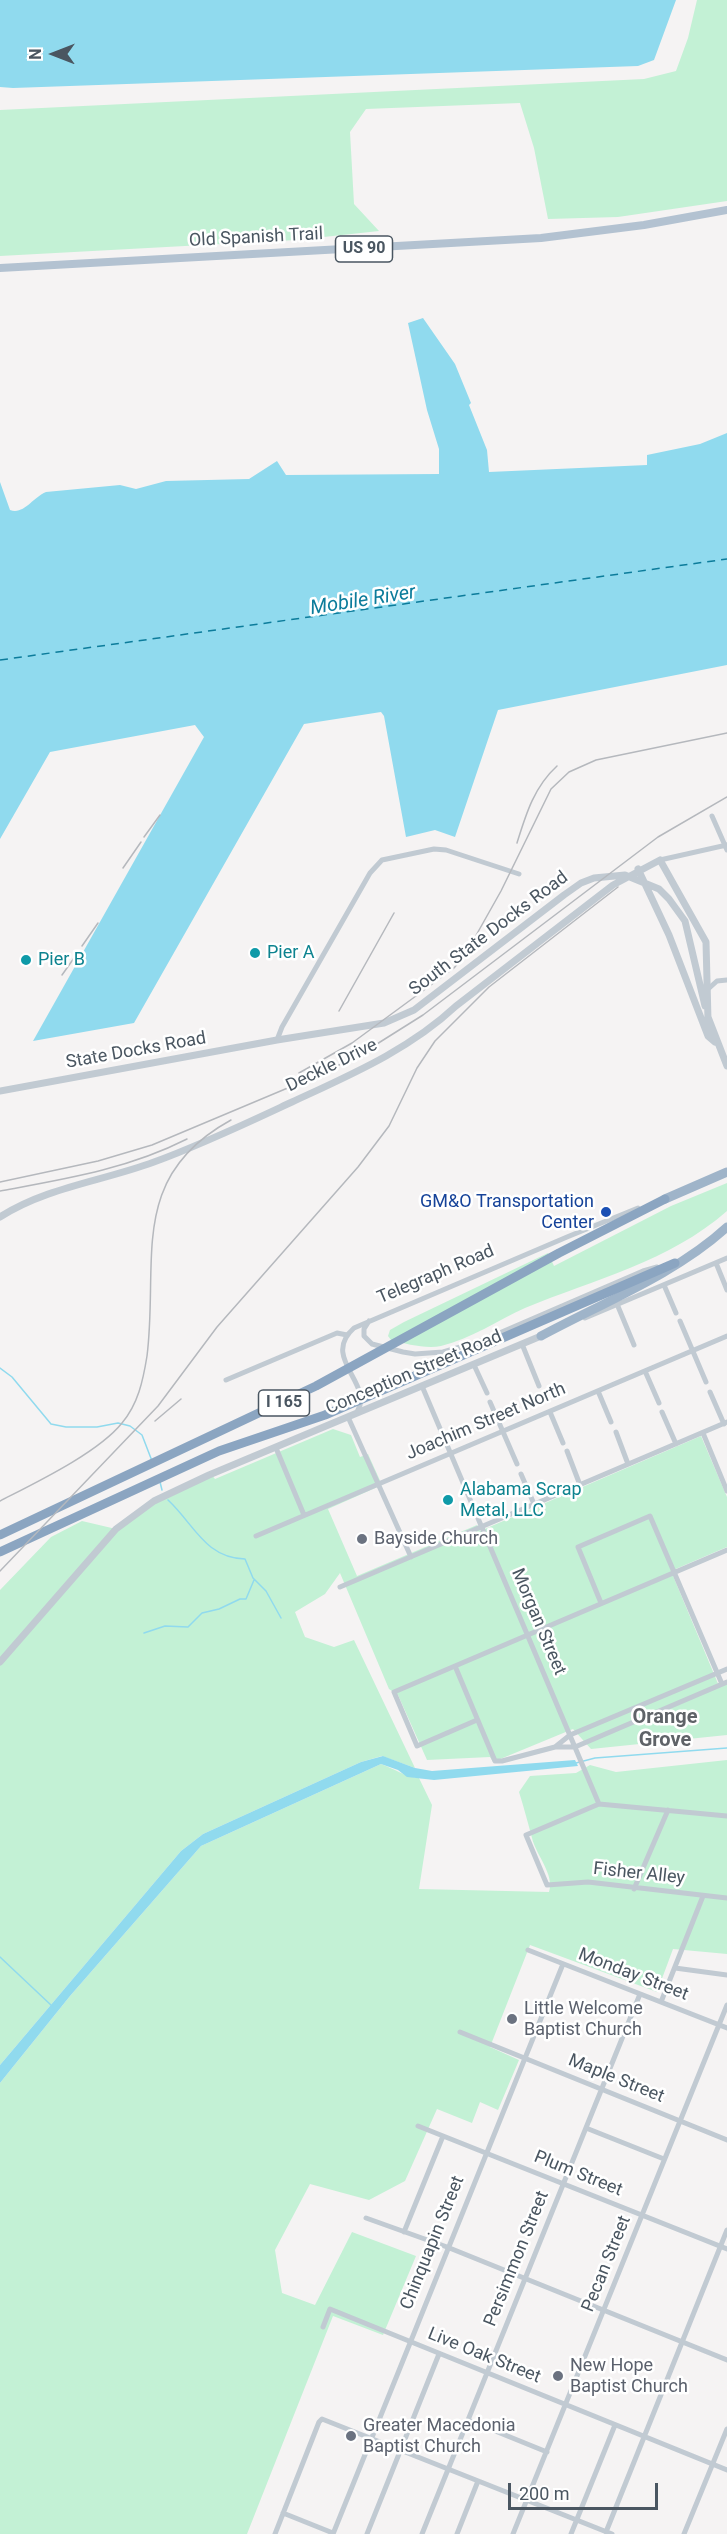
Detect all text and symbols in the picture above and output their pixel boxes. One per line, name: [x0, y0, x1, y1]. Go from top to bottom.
north arrow: [24, 24, 84, 84]
text: N: [26, 48, 45, 60]
street label: Old Spanish Trail: [188, 224, 324, 252]
road number: US 90: [336, 236, 392, 262]
water label: Mobile River: [309, 581, 417, 621]
street label: South State Docks Road: [405, 867, 573, 1001]
place label: Pier A: [267, 942, 315, 964]
marker: Pier A: [248, 946, 262, 960]
place label: Pier B: [38, 949, 85, 971]
marker: Pier B: [19, 953, 33, 967]
street label: State Docks Road: [64, 1028, 208, 1074]
street label: Deckle Drive: [283, 1035, 381, 1097]
place label: GM&O Transportation Center: [420, 1191, 594, 1234]
marker: GM&O Transportation Center: [599, 1205, 613, 1219]
street label: Telegraph Road: [374, 1241, 498, 1309]
street label: Conception Street Road: [323, 1326, 505, 1420]
street label: Joachim Street North: [403, 1379, 569, 1465]
road number: I 165: [258, 1390, 310, 1416]
place label: Alabama Scrap Metal, LLC: [460, 1479, 582, 1522]
marker: Alabama Scrap Metal, LLC: [441, 1493, 455, 1507]
place label: Bayside Church: [374, 1528, 498, 1550]
marker: Bayside Church: [355, 1532, 369, 1546]
street label: Morgan Street: [506, 1565, 570, 1679]
district label: Orange Grove: [633, 1706, 697, 1753]
street label: Fisher Alley: [592, 1858, 686, 1890]
street label: Monday Street: [575, 1944, 691, 2006]
place label: Little Welcome Baptist Church: [524, 1998, 643, 2040]
marker: Little Welcome Baptist Church: [505, 2012, 519, 2026]
street label: Maple Street: [565, 2050, 667, 2108]
street label: Plum Street: [531, 2146, 625, 2202]
street label: Chinquapin Street: [396, 2173, 470, 2313]
street label: Persimmon Street: [480, 2188, 554, 2330]
street label: Pecan Street: [578, 2213, 636, 2315]
street label: Live Oak Street: [424, 2324, 544, 2388]
place label: New Hope Baptist Church: [570, 2355, 688, 2398]
marker: New Hope Baptist Church: [551, 2369, 565, 2383]
place label: Greater Macedonia Baptist Church: [363, 2415, 516, 2458]
marker: Greater Macedonia Baptist Church: [344, 2429, 358, 2443]
scale bar: [511, 2471, 661, 2509]
text: 200 m: [519, 2483, 570, 2504]

